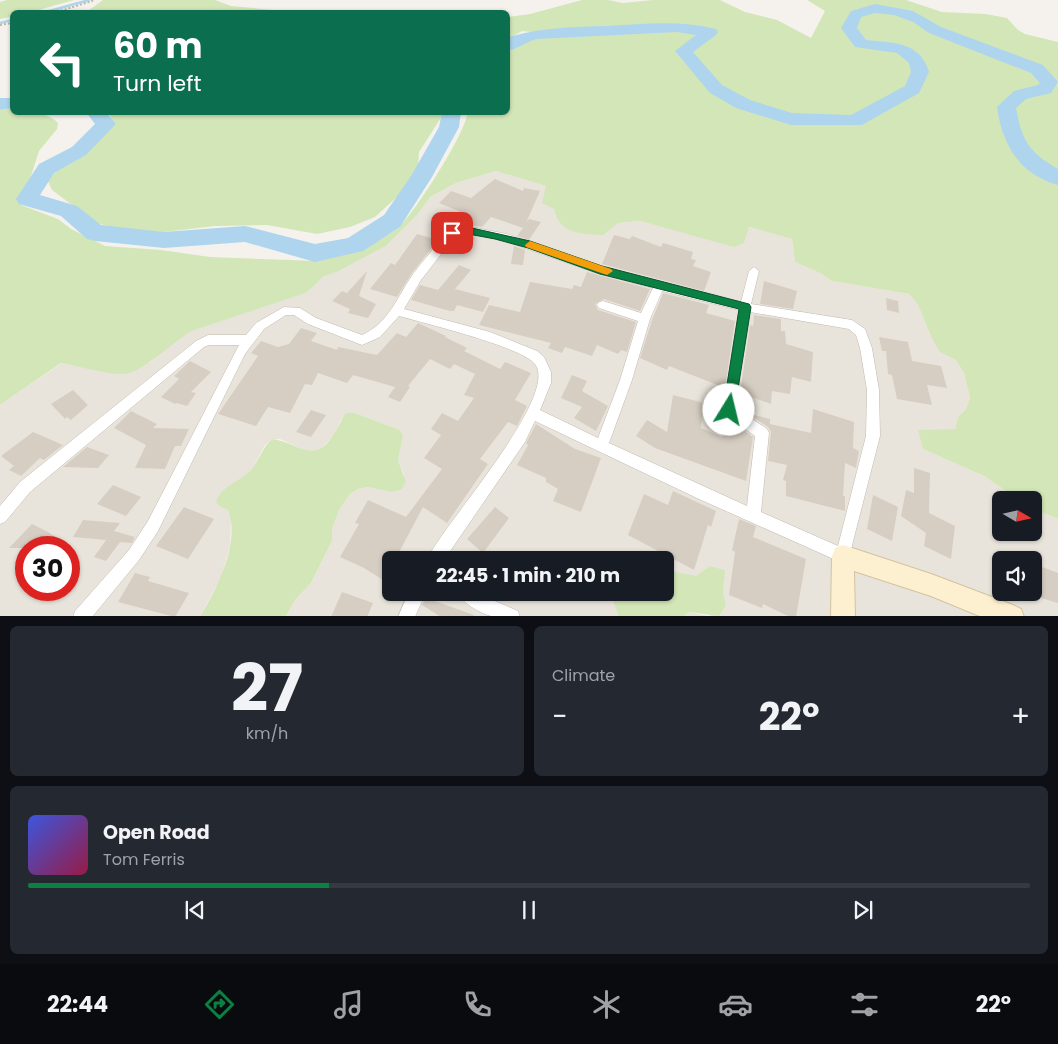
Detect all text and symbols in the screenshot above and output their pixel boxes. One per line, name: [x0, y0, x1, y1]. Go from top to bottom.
text: 60 m: [113, 21, 203, 70]
icon: left: [30, 30, 95, 95]
text: Turn left: [113, 68, 201, 99]
pin: [431, 212, 473, 254]
icon: arrive: [438, 219, 466, 247]
position arrow: [702, 383, 754, 435]
north arrow: [992, 491, 1042, 541]
map controls: [992, 491, 1042, 601]
speed limit sign: 30: [15, 536, 80, 601]
button: sound: [992, 551, 1042, 601]
text: 22:45 · 1 min · 210 m: [436, 562, 620, 589]
text: 27: [231, 643, 303, 734]
text: Climate: [552, 664, 615, 687]
text: 22°: [759, 690, 820, 743]
text: −: [552, 697, 567, 736]
text: +: [1011, 697, 1030, 736]
text: km/h: [246, 722, 288, 745]
text: Open Road: [103, 819, 210, 846]
text: Tom Ferris: [103, 848, 185, 871]
icon: previous: [181, 896, 209, 924]
icon: pause: [515, 896, 543, 924]
icon: next: [849, 896, 877, 924]
icon: directions: [202, 987, 237, 1022]
icon: music: [331, 987, 366, 1022]
icon: phone: [460, 987, 495, 1022]
icon: climate: [589, 987, 624, 1022]
icon: car: [718, 987, 753, 1022]
icon: filters: [847, 987, 882, 1022]
text: 22:44: [47, 989, 108, 1020]
text: 22°: [976, 989, 1011, 1020]

